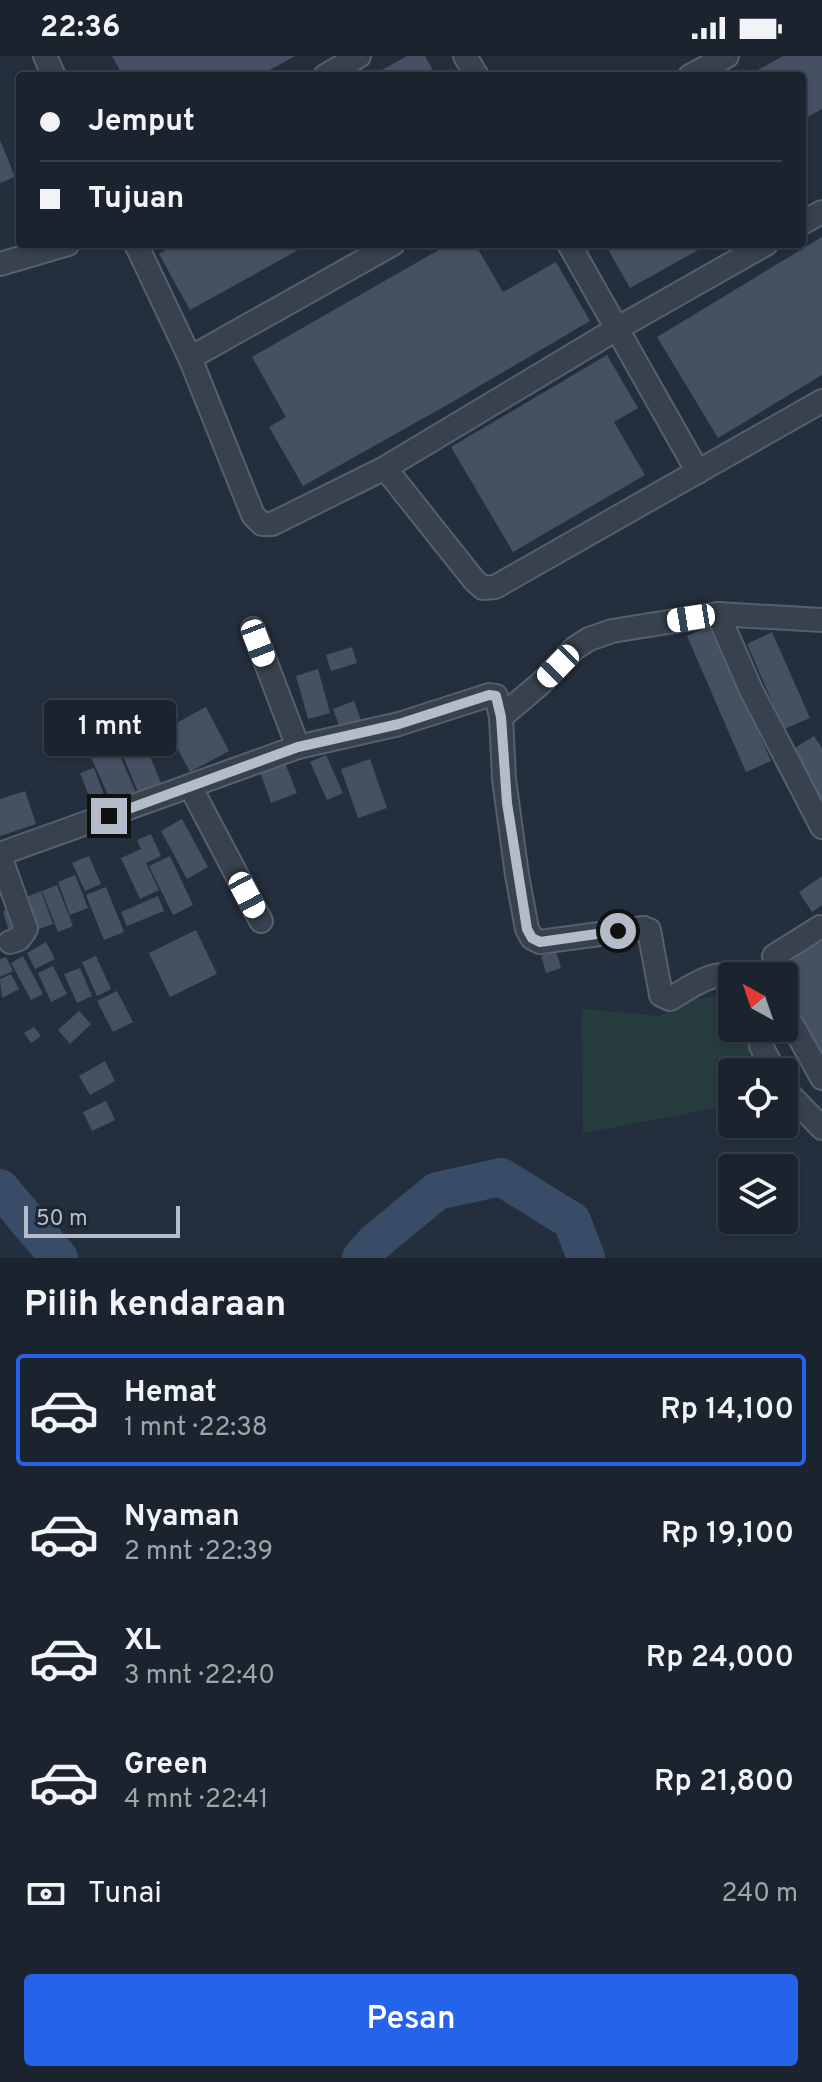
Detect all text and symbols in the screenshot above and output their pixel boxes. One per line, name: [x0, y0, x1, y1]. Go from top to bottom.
text: 22:36: [40, 10, 120, 47]
text: Jemput: [88, 104, 195, 141]
text: Tujuan: [88, 181, 184, 218]
car: [665, 602, 717, 634]
car: [238, 616, 278, 670]
car: [533, 640, 583, 692]
callout: 1 mnt: [43, 700, 175, 756]
text: 1 mnt: [78, 711, 142, 744]
route end: [91, 798, 127, 834]
car: [225, 868, 269, 922]
route start: [600, 913, 636, 949]
north arrow: [718, 962, 798, 1042]
map controls: [718, 962, 798, 1234]
button: locate: [718, 1058, 798, 1138]
button: layers: [718, 1154, 798, 1234]
scale bar: [24, 1202, 180, 1238]
text: 50 m: [36, 1206, 88, 1233]
text: Pilih kendaraan: [24, 1283, 286, 1329]
icon: car: [28, 1374, 100, 1446]
text: Hemat: [124, 1375, 217, 1412]
text: Rp 14,100: [660, 1392, 794, 1429]
text: 1 mnt · 22:38: [124, 1412, 268, 1445]
icon: car: [28, 1498, 100, 1570]
text: Nyaman: [124, 1499, 240, 1536]
text: Rp 19,100: [661, 1516, 794, 1553]
text: 2 mnt · 22:39: [124, 1536, 273, 1569]
icon: car: [28, 1622, 100, 1694]
text: XL: [124, 1623, 161, 1660]
text: Rp 24,000: [646, 1640, 794, 1677]
text: 3 mnt · 22:40: [124, 1660, 275, 1693]
icon: car: [28, 1746, 100, 1818]
text: Green: [124, 1747, 208, 1784]
text: Rp 21,800: [654, 1764, 794, 1801]
text: 4 mnt · 22:41: [124, 1784, 268, 1817]
icon: cash: [24, 1872, 68, 1916]
text: Tunai: [88, 1876, 162, 1913]
text: 240 m: [721, 1878, 798, 1911]
button: Pesan: [24, 1974, 798, 2066]

